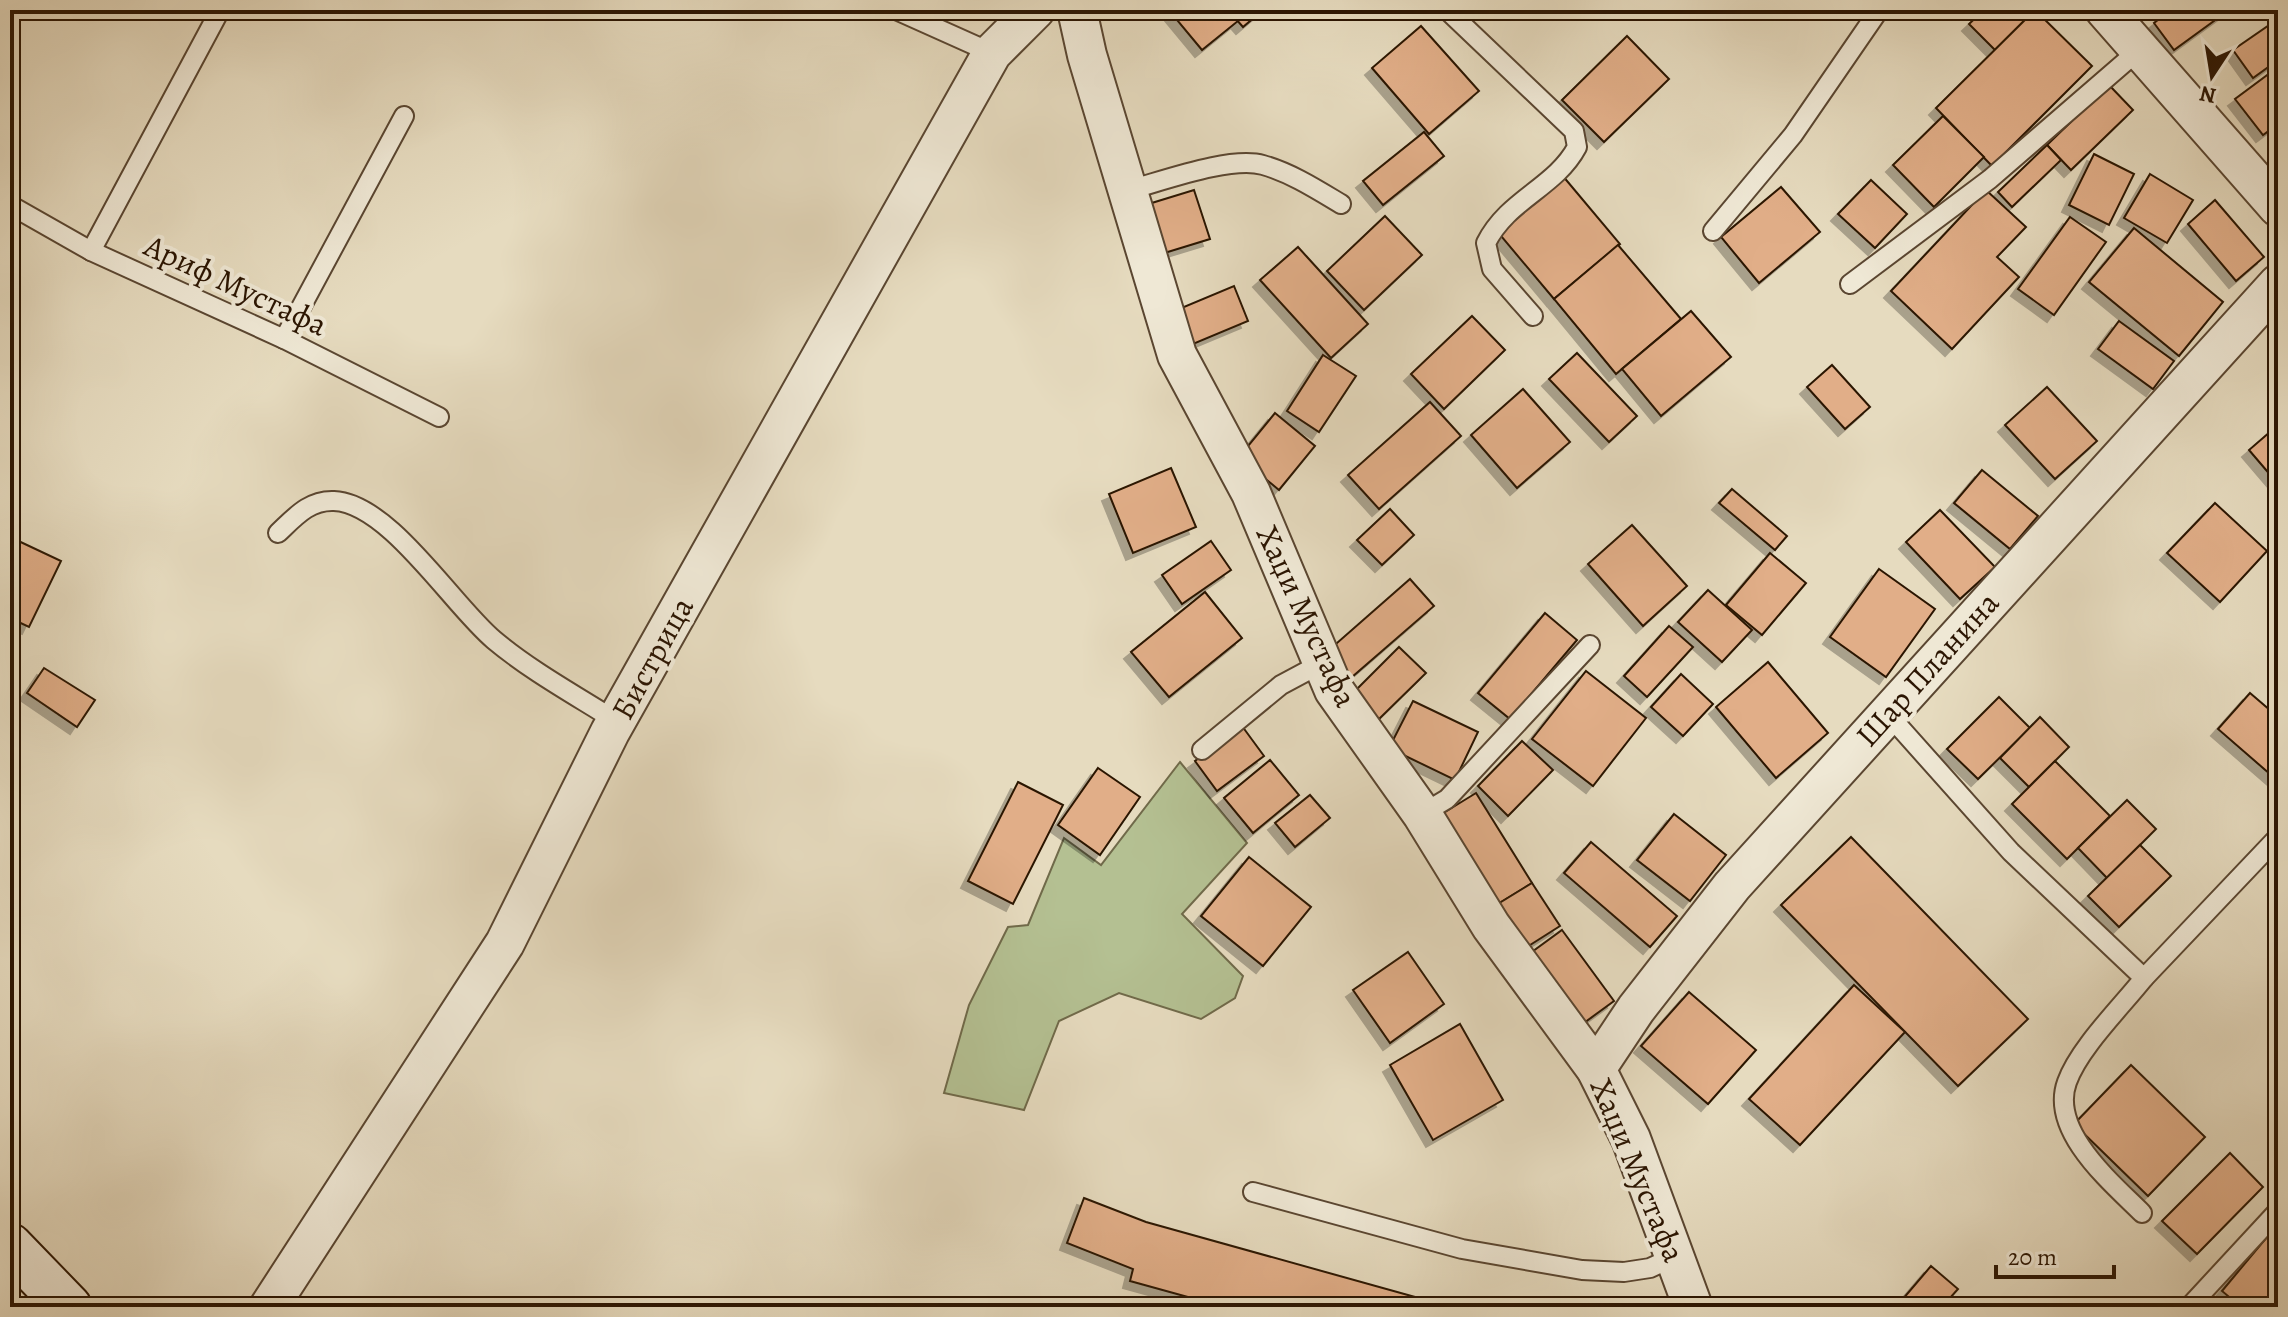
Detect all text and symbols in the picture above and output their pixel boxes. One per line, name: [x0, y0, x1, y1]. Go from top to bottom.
north arrow: [2172, 36, 2252, 116]
text: N: [2197, 78, 2219, 111]
street label: Ариф Мустафа: [137, 223, 335, 347]
street label: Хаџи Мустафа: [1246, 518, 1368, 714]
street label: Шар Планина: [1845, 581, 2009, 756]
street label: Бистрица: [600, 589, 704, 727]
street label: Хаџи Мустафа: [1580, 1071, 1697, 1269]
scale bar: [1996, 1229, 2114, 1279]
text: 20 m: [2008, 1241, 2057, 1273]

